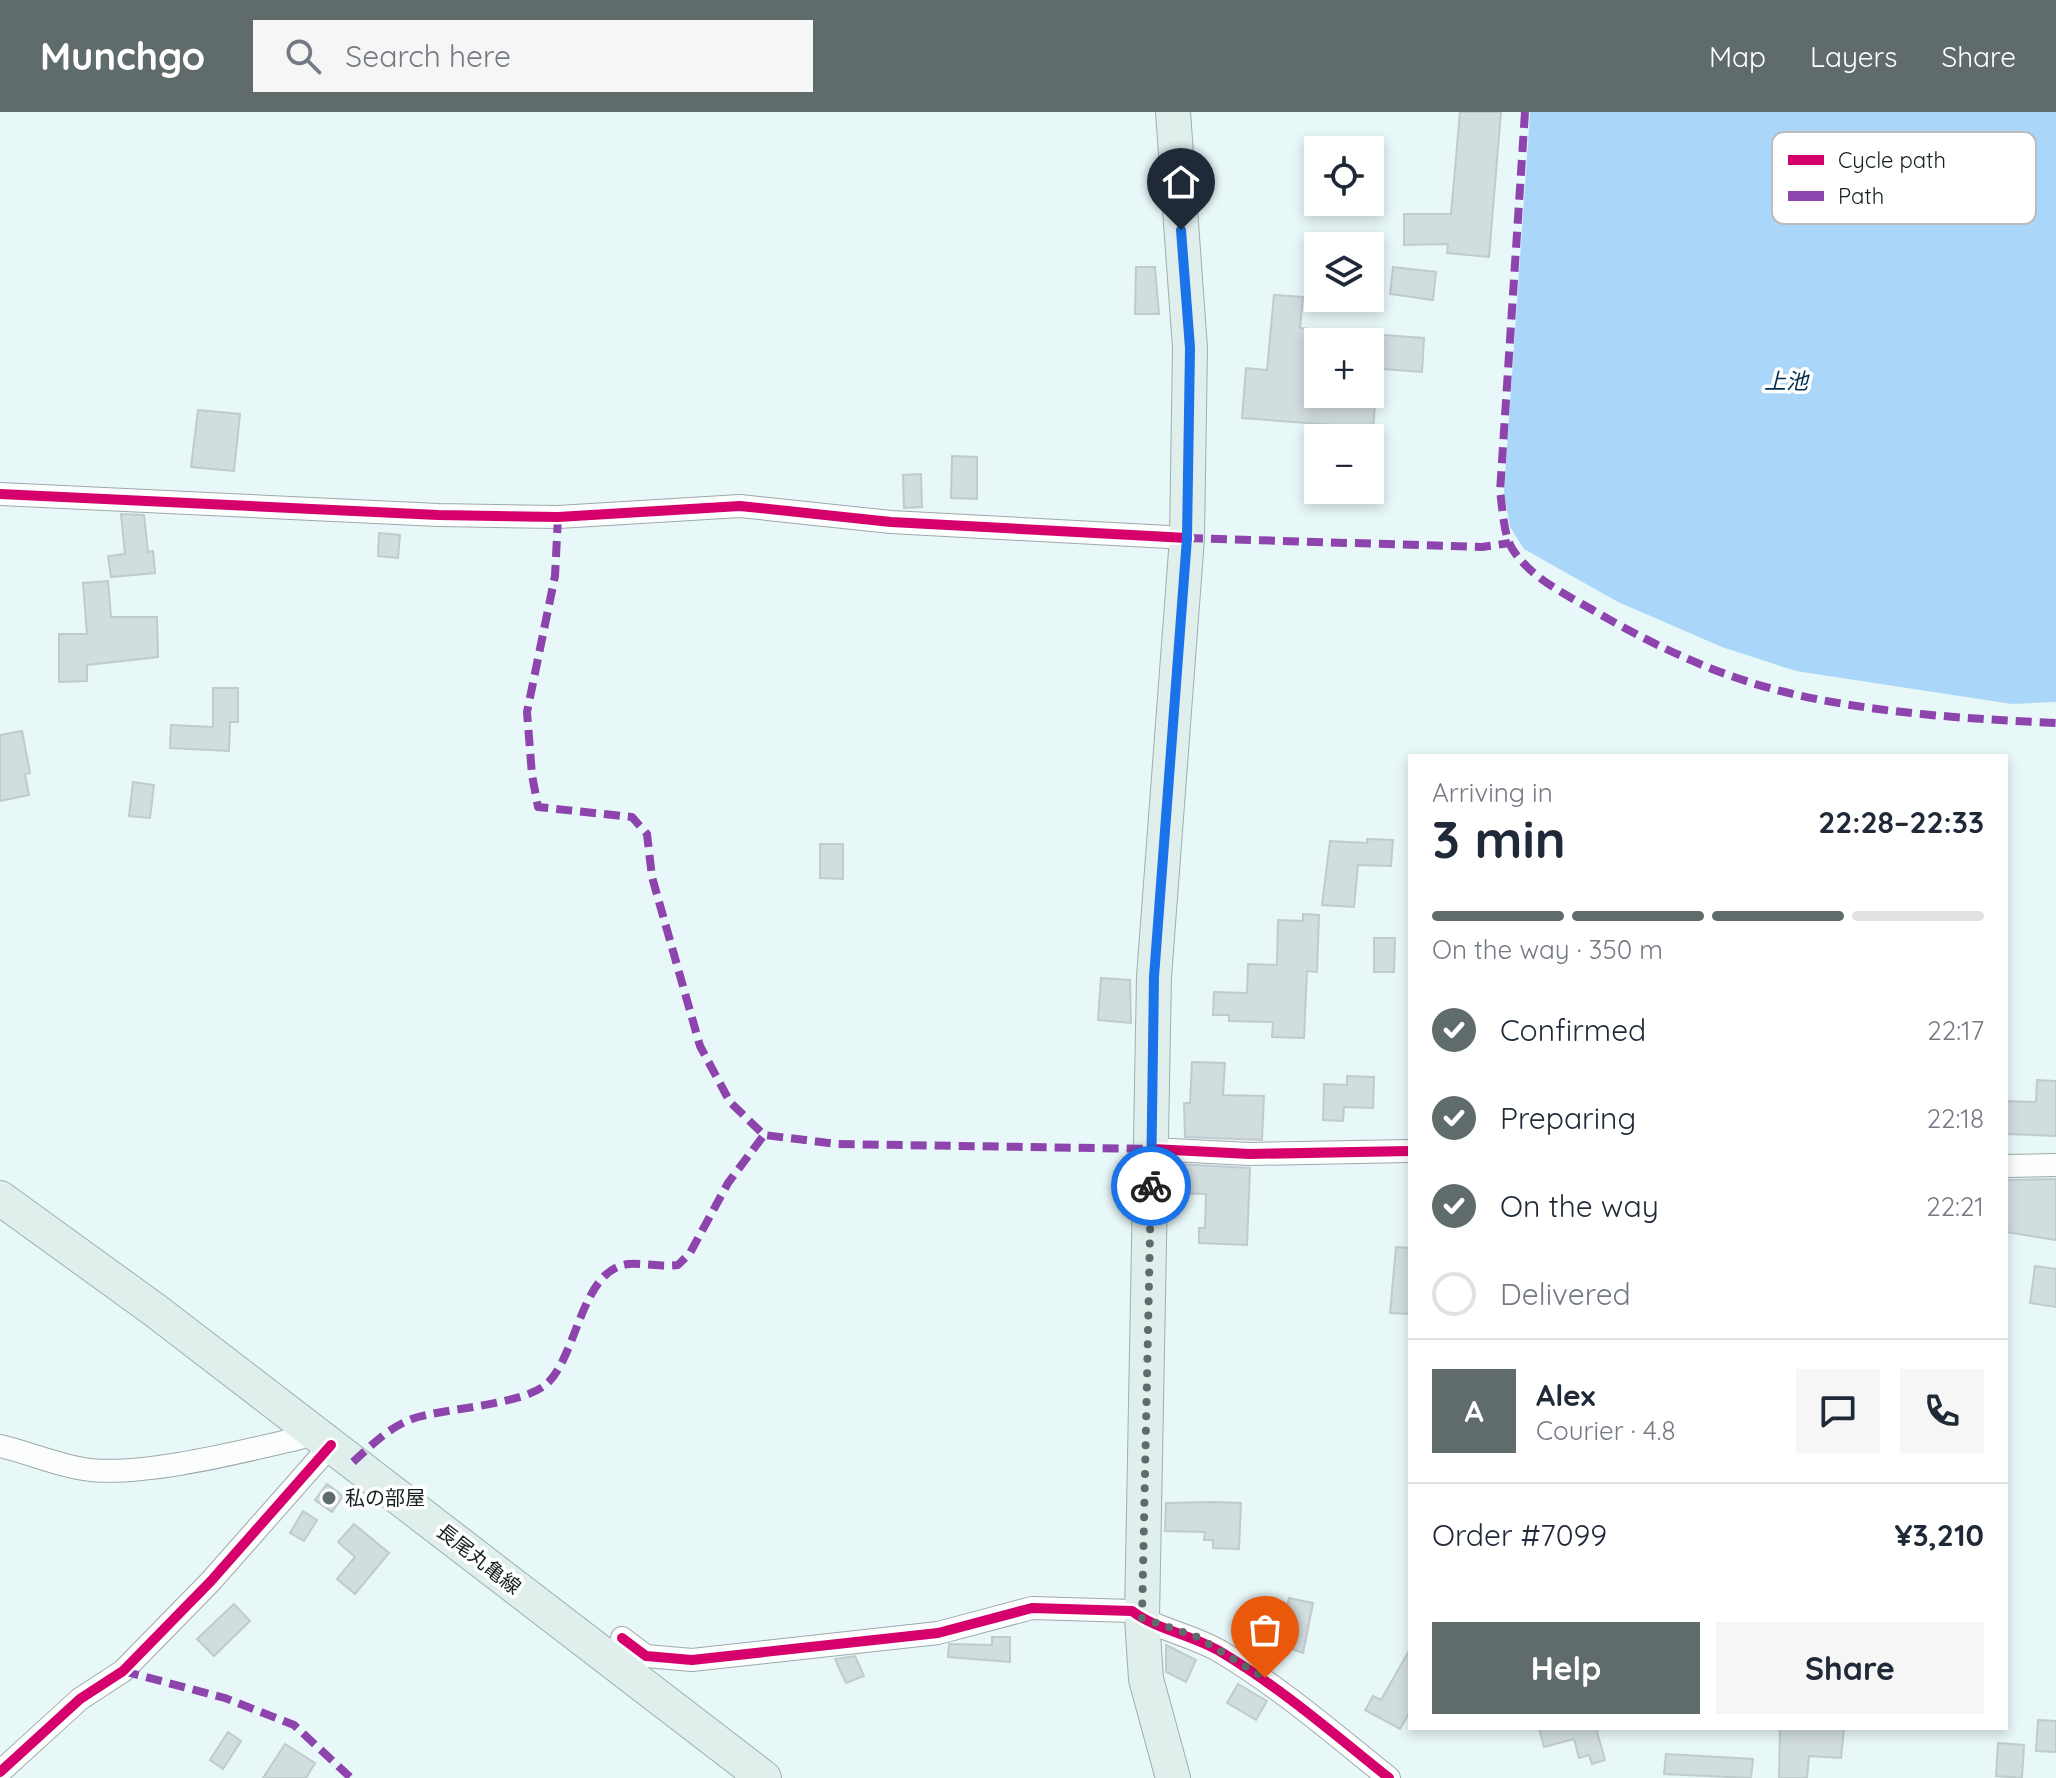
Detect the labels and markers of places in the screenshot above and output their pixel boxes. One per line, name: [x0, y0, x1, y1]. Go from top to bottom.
pin: [1147, 148, 1215, 230]
place label: 私の部屋: [345, 1485, 425, 1510]
marker: 私の部屋: [320, 1489, 338, 1507]
pin: [1231, 1596, 1299, 1678]

